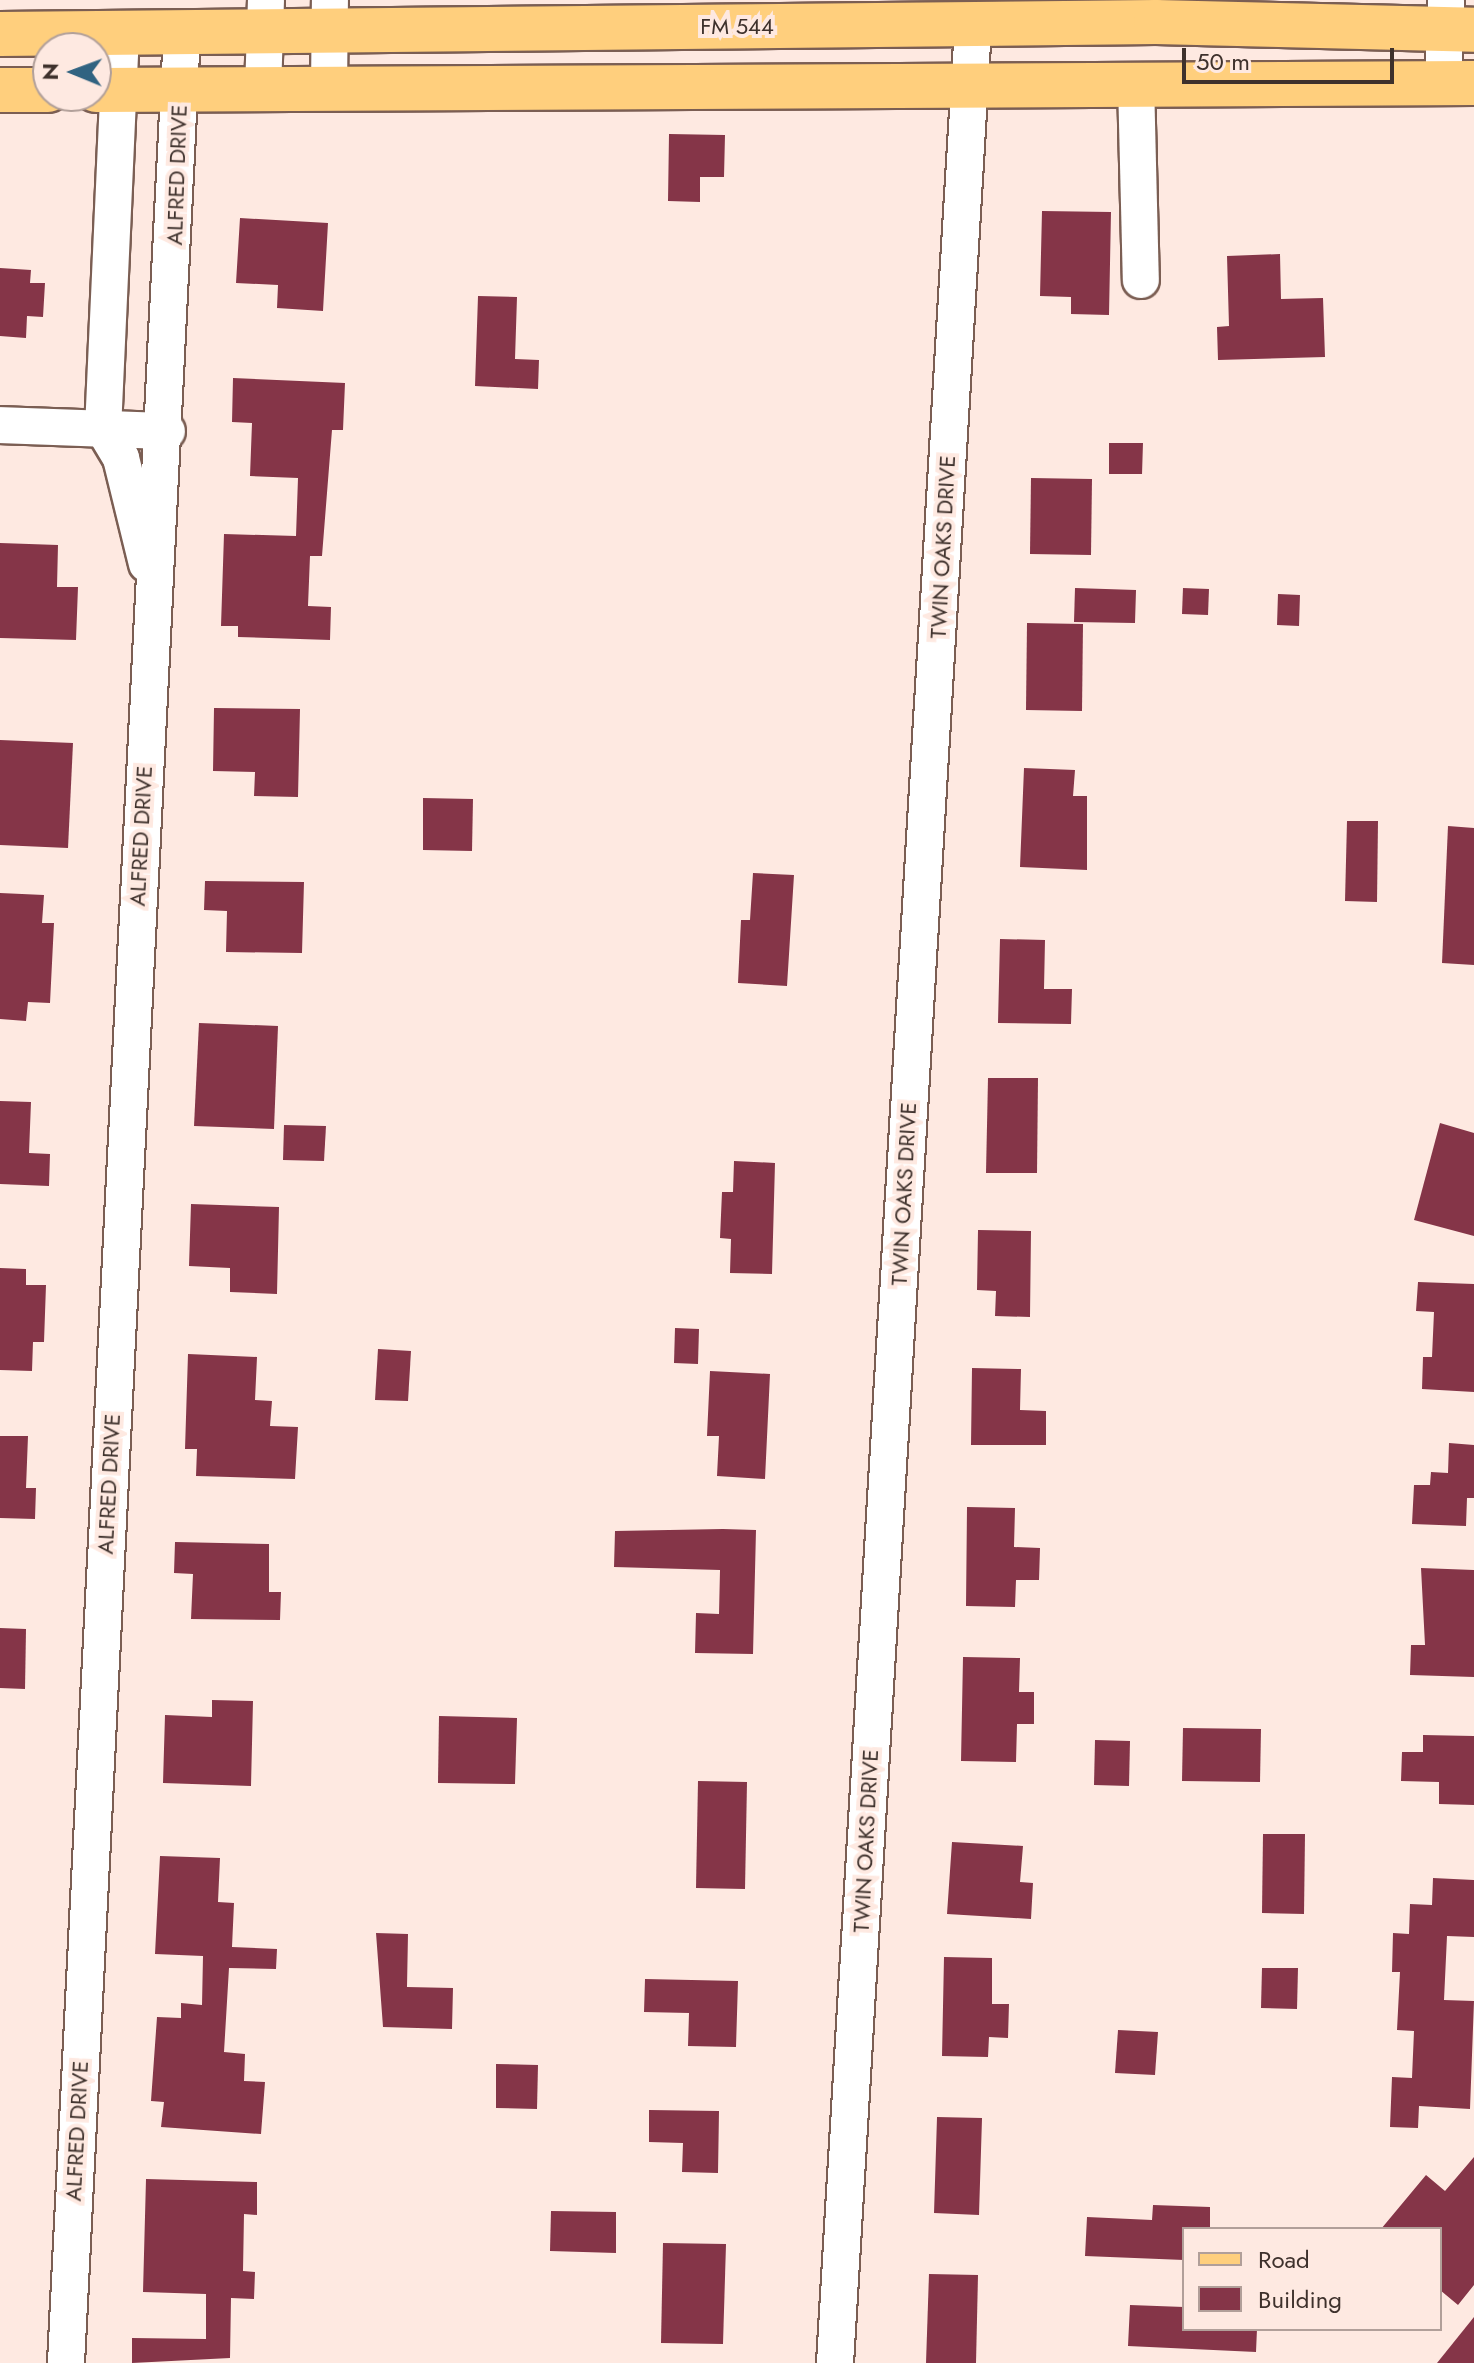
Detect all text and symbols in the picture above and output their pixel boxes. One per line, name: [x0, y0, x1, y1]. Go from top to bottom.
street label: FM 544: [700, 14, 774, 40]
north arrow: [32, 32, 112, 112]
scale bar: [1186, 32, 1398, 82]
text: 50 m: [1196, 44, 1250, 79]
text: N: [34, 63, 66, 81]
street label: ALFRED DRIVE: [161, 104, 193, 246]
street label: TWIN OAKS DRIVE: [925, 455, 961, 639]
street label: ALFRED DRIVE: [124, 765, 158, 907]
street label: TWIN OAKS DRIVE: [886, 1102, 922, 1286]
street label: ALFRED DRIVE: [92, 1413, 126, 1555]
street label: TWIN OAKS DRIVE: [848, 1749, 884, 1933]
street label: ALFRED DRIVE: [60, 2060, 94, 2202]
legend: [1182, 2227, 1442, 2331]
text: Road: [1258, 2242, 1310, 2277]
text: Building: [1258, 2282, 1342, 2317]

